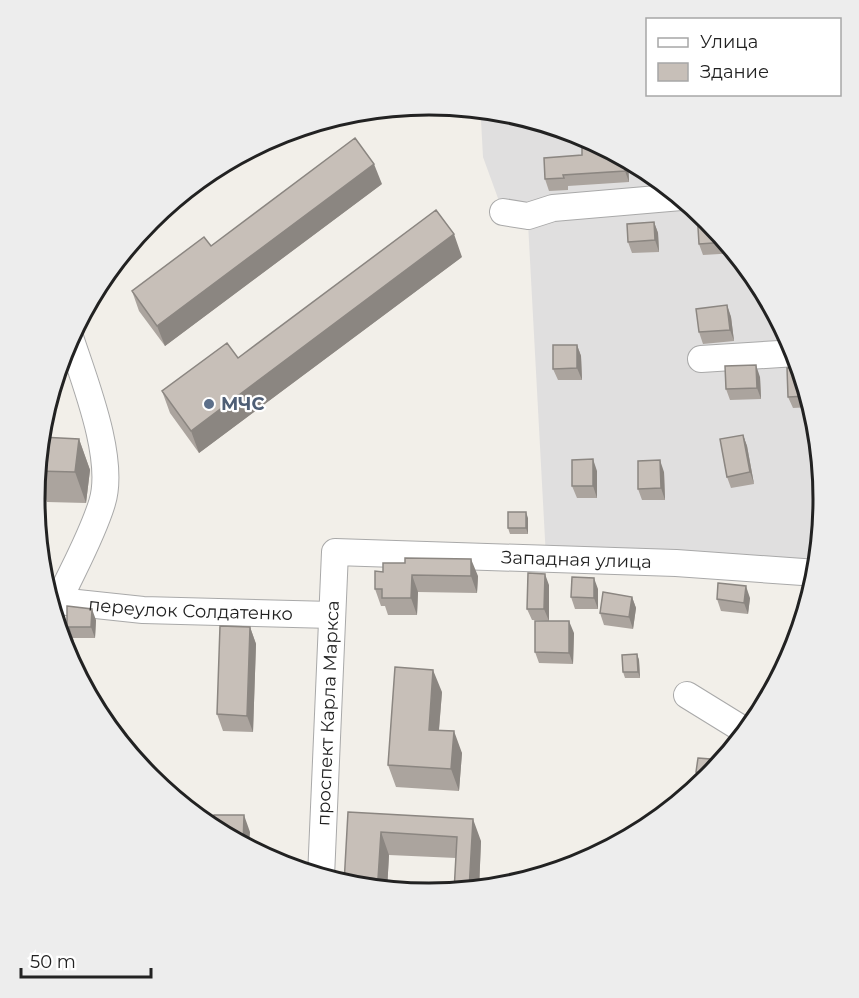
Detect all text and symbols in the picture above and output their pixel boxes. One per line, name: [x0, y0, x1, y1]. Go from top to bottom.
legend: [646, 18, 841, 96]
text: Улица: [700, 31, 758, 53]
text: Здание: [700, 61, 769, 83]
place label: МЧС: [221, 393, 265, 415]
marker: МЧС: [202, 397, 216, 411]
street label: Западная улица: [501, 546, 652, 573]
street label: переулок Солдатенко: [87, 593, 293, 625]
street label: проспект Карла Маркса: [312, 600, 344, 826]
scale bar: [21, 941, 152, 979]
text: 50 m: [30, 951, 76, 973]

